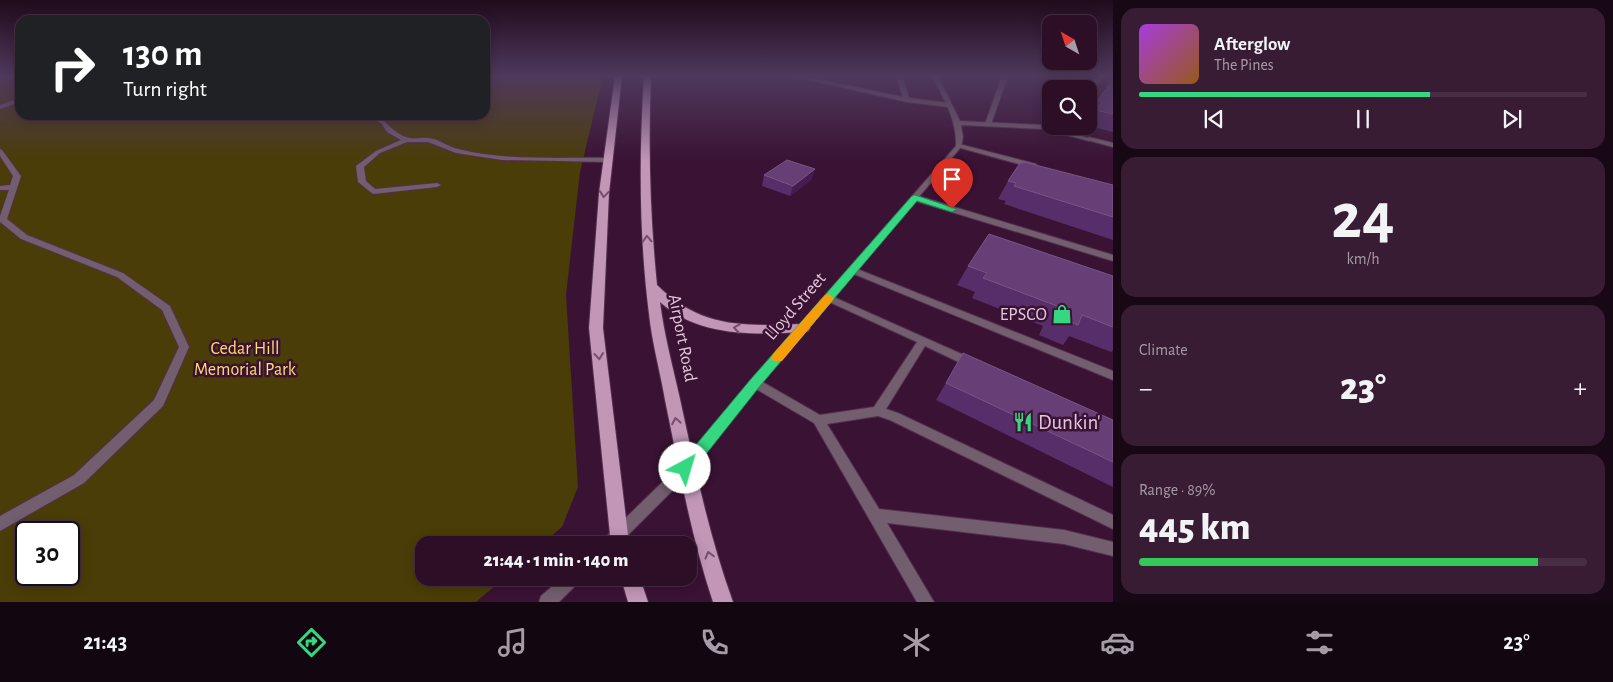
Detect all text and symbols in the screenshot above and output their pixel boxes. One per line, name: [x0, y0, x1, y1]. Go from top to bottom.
north arrow: [1042, 15, 1098, 70]
map controls: [1042, 15, 1097, 135]
icon: right: [40, 35, 105, 100]
text: Afterglow: [1214, 35, 1290, 54]
text: 130 m: [123, 37, 202, 72]
text: The Pines: [1214, 57, 1274, 73]
text: Turn right: [123, 78, 207, 100]
button: search: [1042, 80, 1097, 135]
icon: previous: [1200, 105, 1228, 133]
icon: pause: [1349, 105, 1377, 133]
icon: next: [1498, 105, 1526, 133]
pin: [931, 158, 973, 209]
icon: arrive: [938, 165, 966, 193]
text: 24: [1331, 185, 1395, 250]
one-way arrow: [599, 191, 610, 199]
one-way arrow: [641, 234, 652, 242]
text: km/h: [1346, 251, 1380, 267]
street label: Lloyd Street: [762, 269, 830, 344]
street label: Airport Road: [665, 293, 699, 383]
shop icon: EPSCO: [1051, 303, 1073, 325]
place label: EPSCO: [1000, 306, 1047, 324]
one-way arrow: [732, 323, 740, 334]
park label: Cedar Hill Memorial Park: [194, 340, 297, 379]
text: Climate: [1139, 342, 1188, 358]
one-way arrow: [593, 353, 604, 361]
text: 23°: [1340, 369, 1386, 407]
text: −: [1139, 375, 1152, 403]
text: +: [1574, 375, 1587, 403]
restaurant icon: Dunkin': [1012, 411, 1034, 433]
place label: Dunkin': [1038, 412, 1101, 433]
one-way arrow: [672, 416, 682, 425]
position arrow: [658, 441, 710, 493]
text: Range · 89%: [1139, 482, 1215, 498]
text: 445 km: [1139, 509, 1251, 547]
speed limit sign: 30: [15, 521, 80, 586]
text: 21:44 · 1 min · 140 m: [484, 551, 628, 570]
one-way arrow: [704, 551, 715, 560]
icon: directions: [294, 625, 329, 660]
icon: music: [495, 625, 530, 660]
icon: phone: [697, 625, 732, 660]
icon: climate: [899, 625, 934, 660]
icon: car: [1100, 625, 1135, 660]
icon: filters: [1302, 625, 1337, 660]
text: 21:43: [83, 631, 127, 653]
text: 23°: [1503, 631, 1530, 653]

